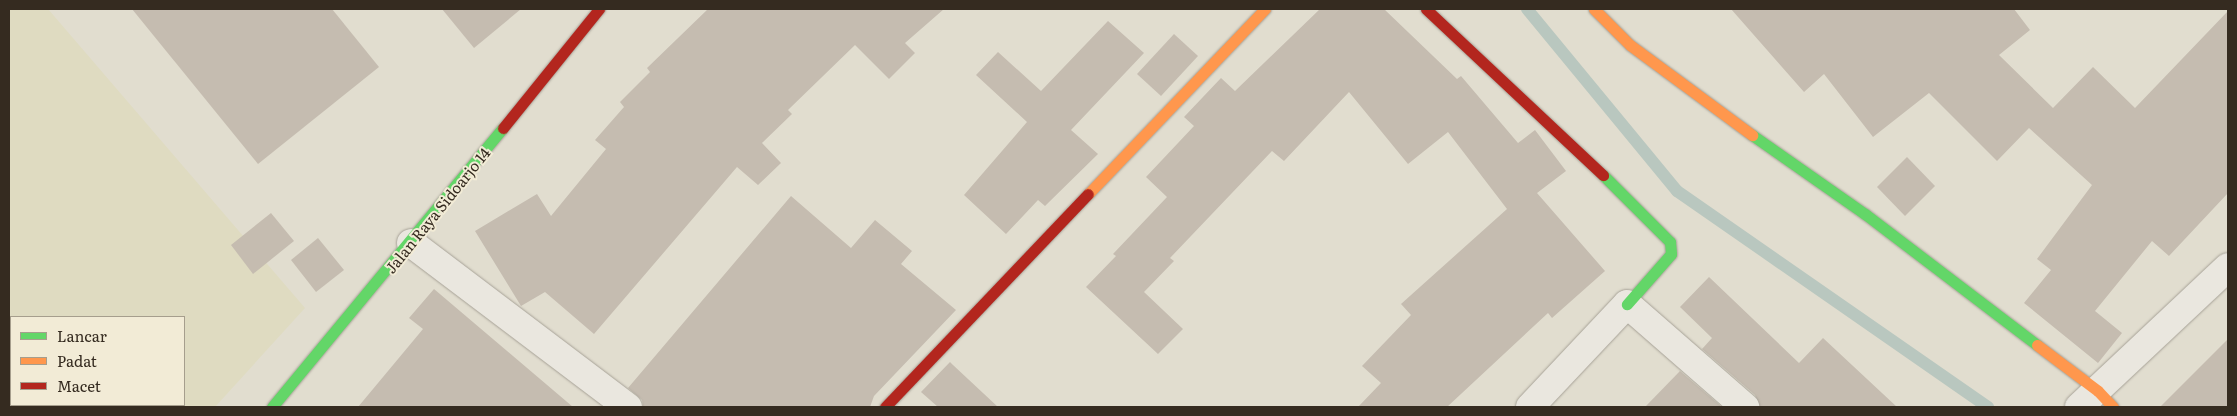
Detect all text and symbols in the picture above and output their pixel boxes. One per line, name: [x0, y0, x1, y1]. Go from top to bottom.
street label: Jalan Raya Sidoarjo 14: [381, 144, 493, 276]
legend: [10, 316, 185, 406]
text: Lancar: [57, 324, 107, 347]
text: Padat: [57, 349, 97, 372]
text: Macet: [57, 374, 101, 397]

